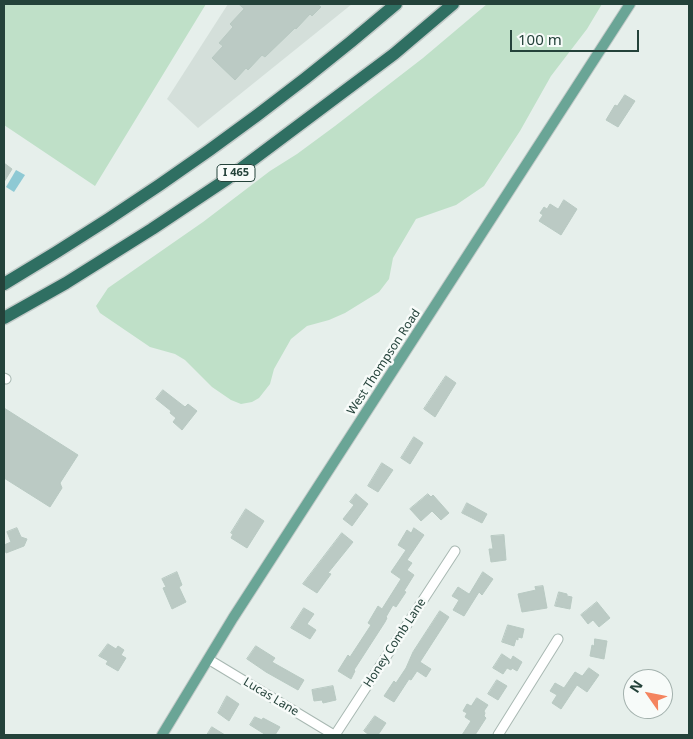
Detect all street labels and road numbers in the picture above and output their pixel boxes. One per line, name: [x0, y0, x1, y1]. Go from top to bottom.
road number: I 465: [217, 164, 255, 182]
street label: West Thompson Road: [344, 306, 424, 418]
street label: Honey Comb Lane: [361, 596, 429, 690]
street label: Lucas Lane: [241, 675, 301, 719]

